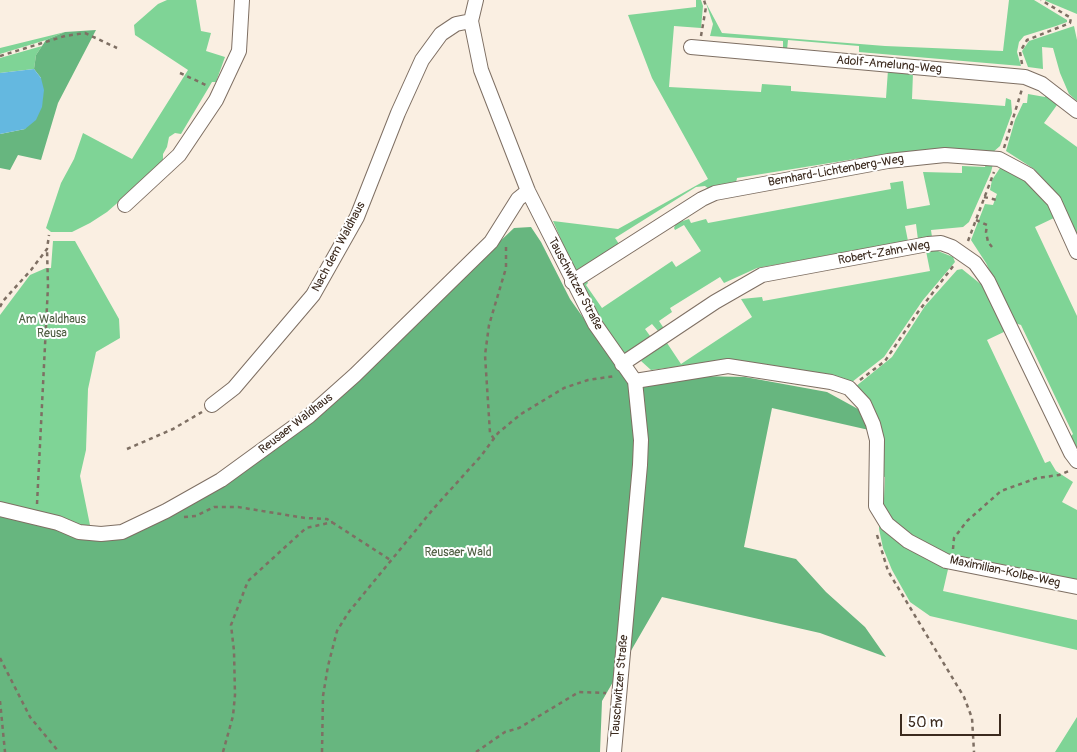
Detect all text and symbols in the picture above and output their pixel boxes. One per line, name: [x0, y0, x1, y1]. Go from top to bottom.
street label: Adolf-Amelung-Weg: [836, 53, 942, 77]
street label: Bernhard-Lichtenberg-Weg: [767, 152, 905, 190]
street label: Nach dem Waldhaus: [309, 199, 369, 295]
street label: Tauschwitzer Straße: [545, 235, 605, 333]
street label: Robert-Zahn-Weg: [837, 238, 931, 268]
park label: Am Waldhaus Reusa: [18, 313, 86, 341]
street label: Reusaer Waldhaus: [256, 391, 336, 457]
park label: Reusaer Wald: [424, 546, 492, 560]
street label: Maximilian-Kolbe-Weg: [948, 553, 1062, 591]
street label: Tauschwitzer Straße: [608, 634, 632, 738]
scale bar: [902, 704, 1003, 736]
text: 50 m: [908, 713, 943, 732]

